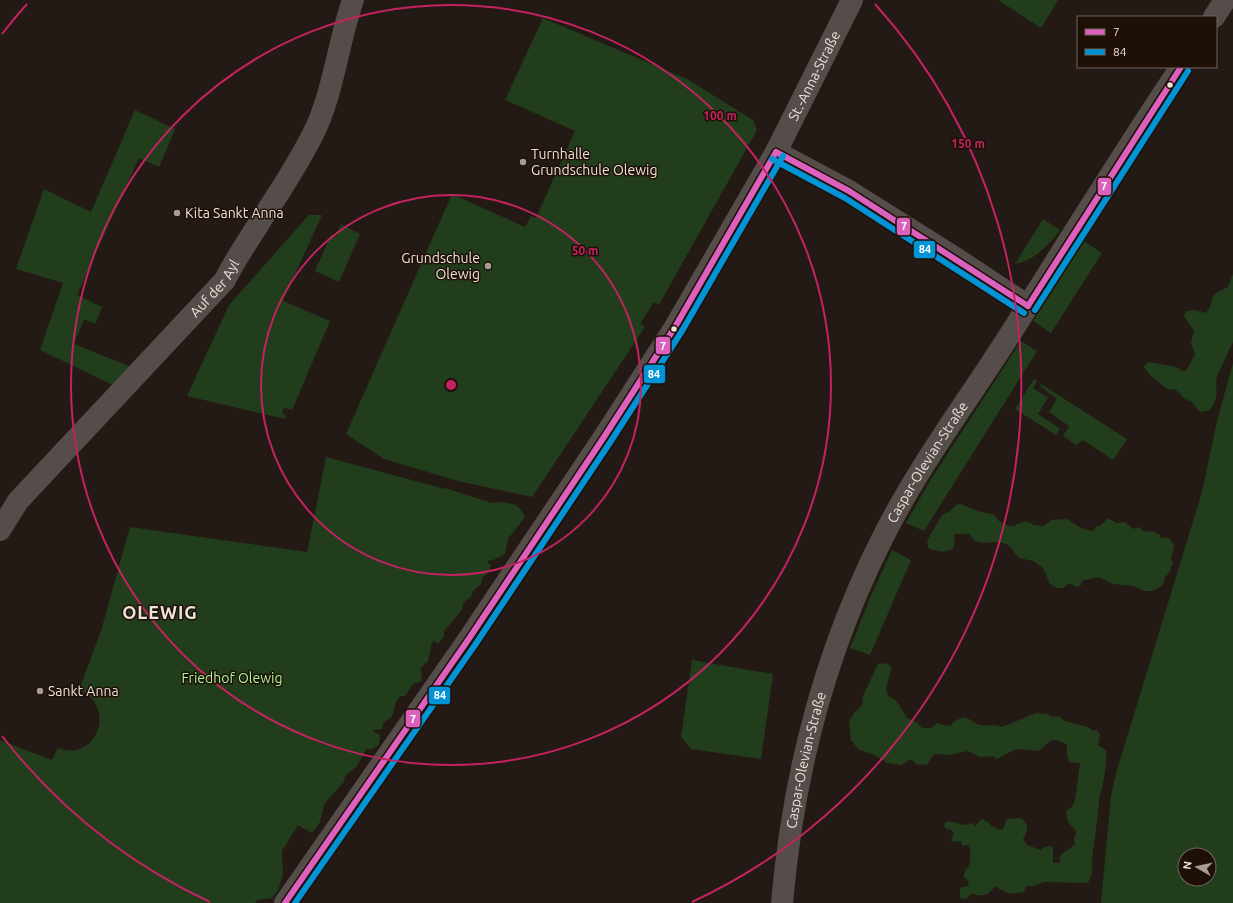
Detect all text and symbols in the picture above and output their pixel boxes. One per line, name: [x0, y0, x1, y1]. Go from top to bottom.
legend: [1077, 16, 1217, 68]
text: 7: [1113, 25, 1120, 38]
street label: St.-Anna-Straße: [785, 28, 843, 123]
text: 84: [1113, 45, 1127, 58]
unlabelled marker: [1165, 80, 1175, 90]
text: 100 m: [703, 109, 737, 122]
text: 150 m: [951, 137, 985, 150]
place label: Turnhalle Grundschule Olewig: [531, 146, 658, 178]
marker: Turnhalle Grundschule Olewig: [518, 157, 528, 167]
line badge: 7: [1097, 177, 1112, 196]
text: 7: [1101, 180, 1107, 192]
place label: Kita Sankt Anna: [185, 205, 284, 221]
marker: Kita Sankt Anna: [172, 208, 182, 218]
line badge: 7: [896, 217, 911, 236]
text: 7: [901, 220, 907, 232]
line badge: 84: [913, 240, 936, 259]
text: 84: [919, 243, 931, 255]
text: 50 m: [572, 244, 598, 257]
place label: Grundschule Olewig: [401, 250, 480, 282]
street label: Auf der Ayl: [187, 256, 242, 320]
marker: Grundschule Olewig: [483, 261, 493, 271]
unlabelled marker: [669, 324, 679, 334]
line badge: 7: [655, 336, 671, 355]
text: 7: [660, 340, 666, 352]
line badge: 84: [643, 364, 666, 384]
text: 84: [648, 368, 660, 380]
centre of rings: [444, 378, 458, 392]
street label: Caspar-Olevian-Straße: [884, 399, 971, 526]
district label: OLEWIG: [122, 602, 198, 622]
park label: Friedhof Olewig: [181, 670, 283, 686]
place label: Sankt Anna: [48, 683, 119, 699]
marker: Sankt Anna: [35, 686, 45, 696]
line badge: 84: [428, 686, 451, 705]
text: 84: [434, 689, 446, 701]
street label: Caspar-Olevian-Straße: [783, 690, 829, 830]
line badge: 7: [405, 709, 421, 728]
text: 7: [410, 713, 416, 725]
north arrow: [1177, 847, 1217, 887]
text: N: [1181, 860, 1194, 870]

